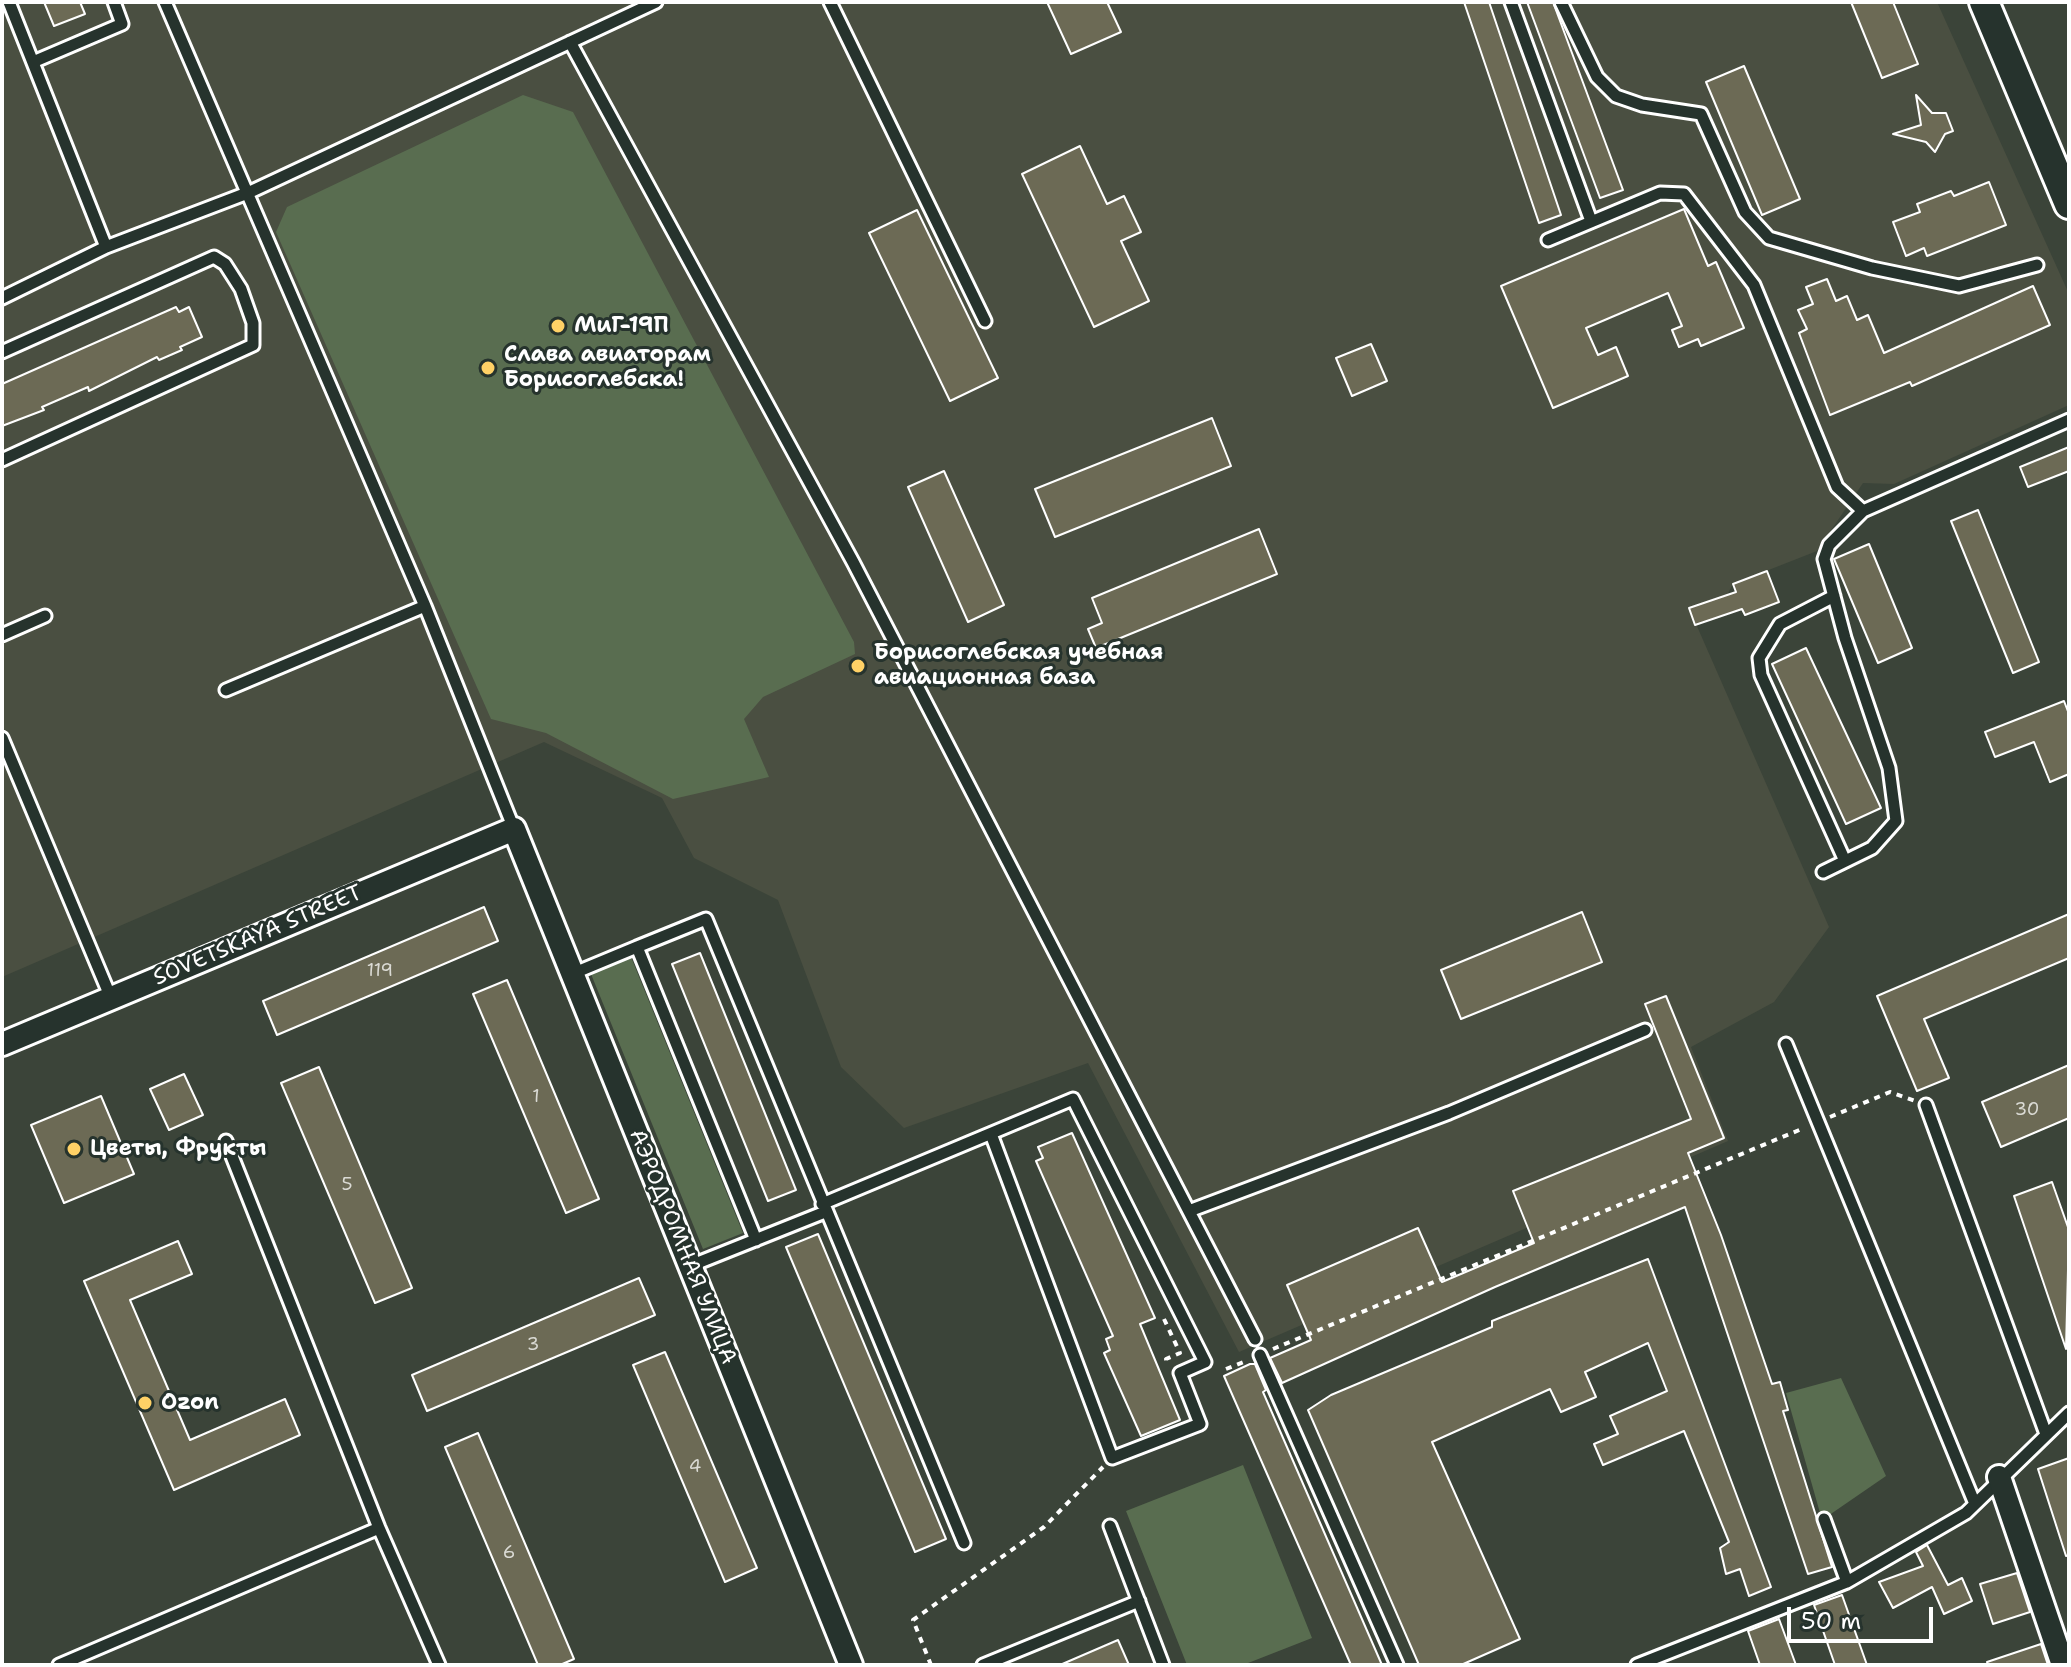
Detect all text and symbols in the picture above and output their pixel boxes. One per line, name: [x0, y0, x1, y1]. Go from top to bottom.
place label: МиГ-19П: [574, 313, 669, 339]
marker: МиГ-19П: [549, 317, 567, 335]
place label: Слава авиаторам Борисоглебска!: [504, 342, 711, 394]
marker: Слава авиаторам Борисоглебска!: [479, 359, 497, 377]
place label: Борисоглебская учебная авиационная база: [874, 640, 1163, 692]
marker: Борисоглебская учебная авиационная база: [849, 657, 867, 675]
street label: SOVETSKAYA STREET: [150, 880, 366, 992]
house number: 119: [367, 960, 393, 982]
house number: 1: [532, 1086, 540, 1108]
house number: 30: [2015, 1099, 2039, 1121]
street label: АЭРОДРОМНАЯ УЛИЦА: [623, 1126, 741, 1368]
place label: Цветы, Фрукты: [90, 1136, 266, 1162]
marker: Цветы, Фрукты: [65, 1140, 83, 1158]
house number: 5: [341, 1174, 353, 1196]
house number: 3: [527, 1334, 539, 1356]
place label: Ozon: [161, 1390, 219, 1416]
marker: Ozon: [136, 1394, 154, 1412]
house number: 4: [689, 1456, 701, 1478]
house number: 6: [503, 1542, 515, 1564]
scale bar: [1791, 1591, 1937, 1641]
text: 50 m: [1801, 1605, 1861, 1637]

